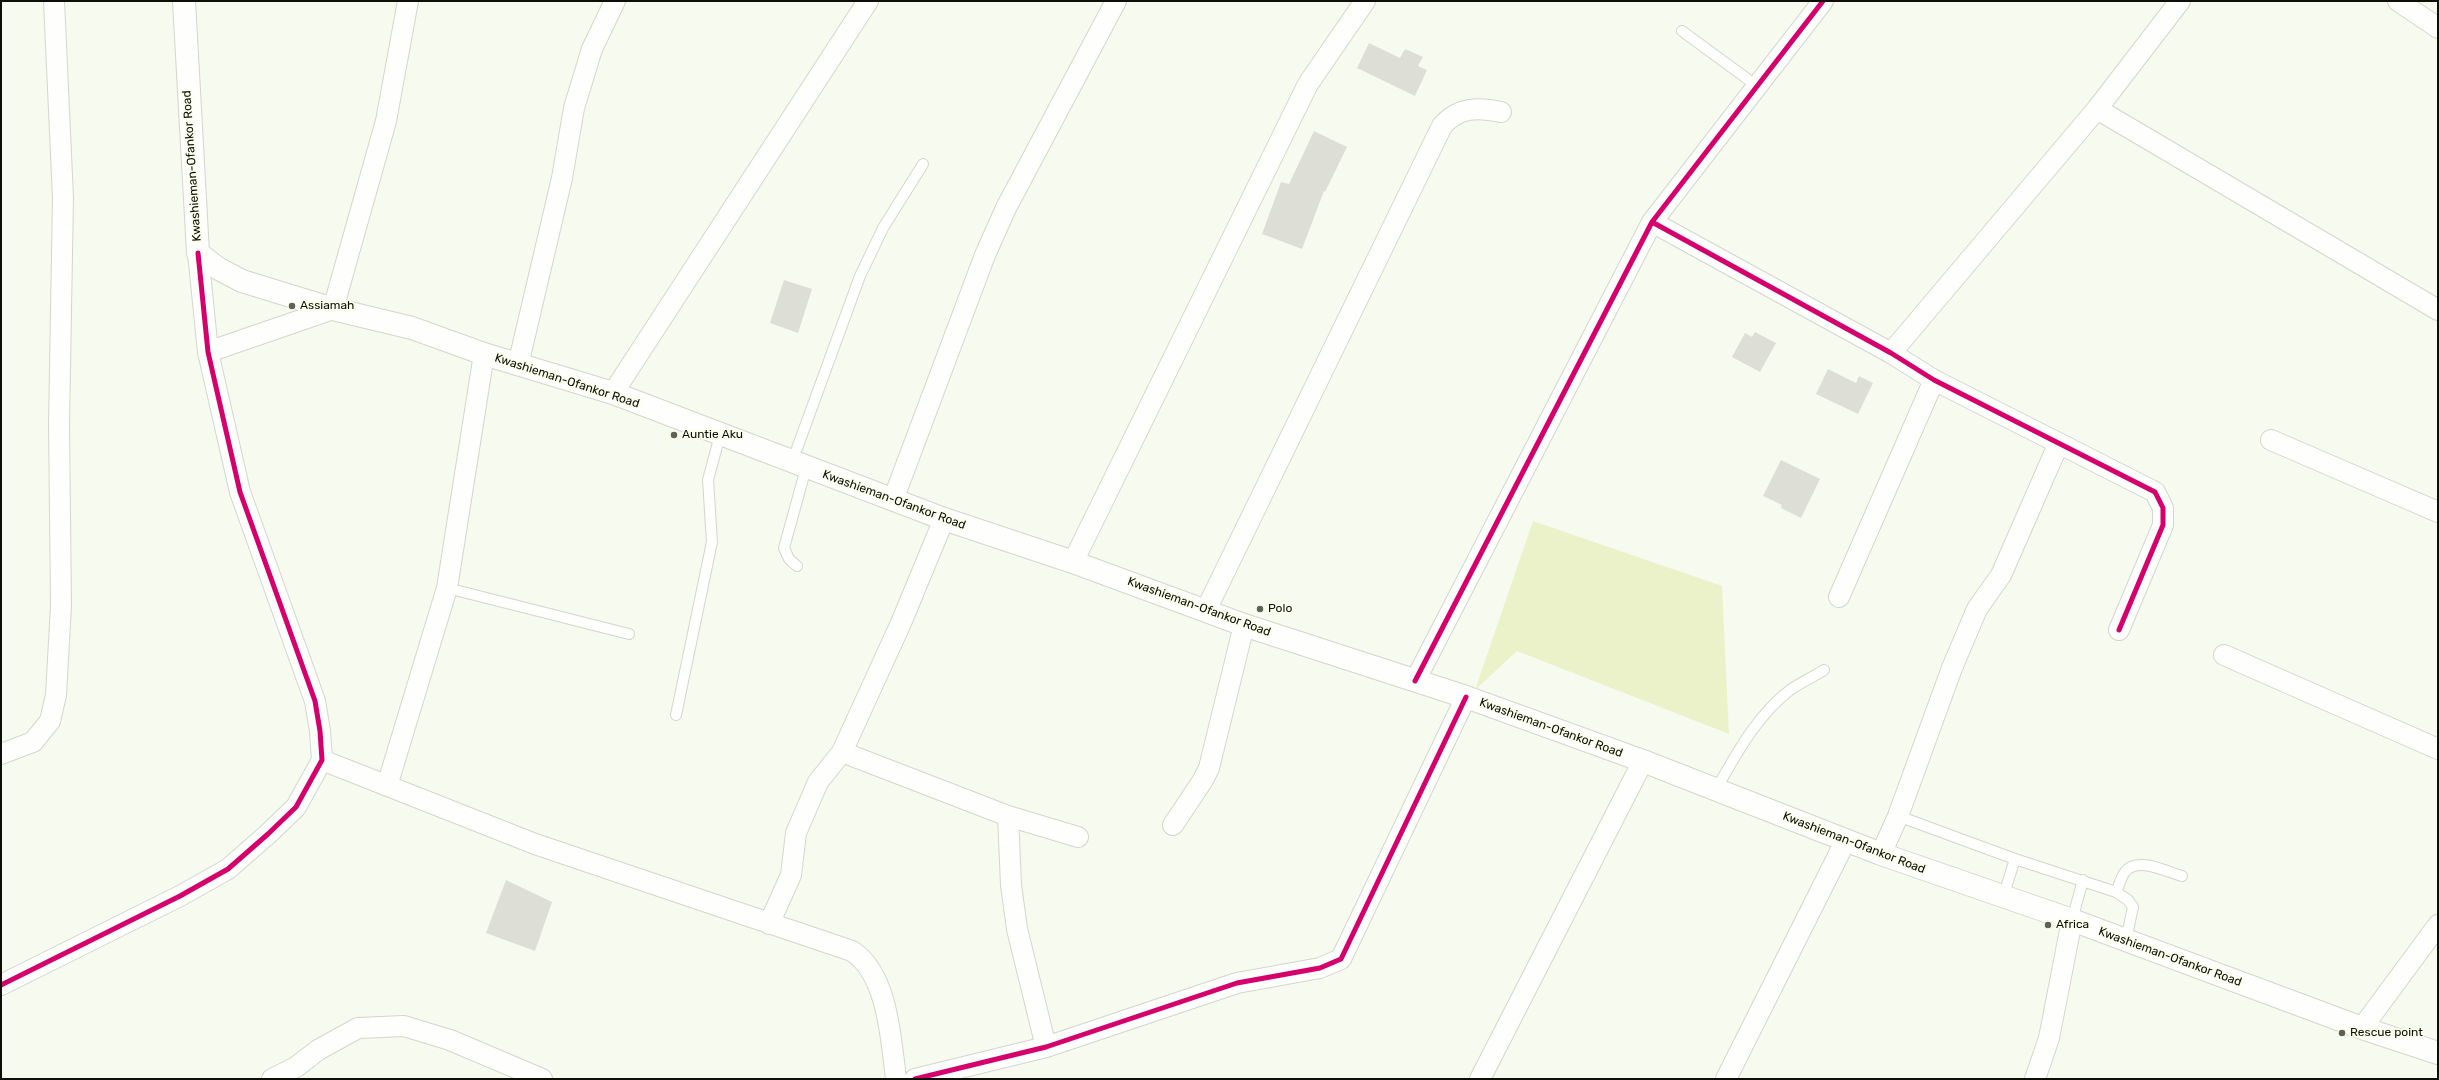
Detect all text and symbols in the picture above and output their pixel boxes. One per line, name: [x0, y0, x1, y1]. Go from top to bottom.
street label: Kwashieman-Ofankor Road: [180, 90, 204, 242]
place label: Assiamah: [300, 299, 354, 313]
marker: Assiamah: [287, 301, 297, 311]
street label: Kwashieman-Ofankor Road: [493, 351, 641, 411]
place label: Auntie Aku: [682, 428, 743, 442]
marker: Auntie Aku: [669, 430, 679, 440]
street label: Kwashieman-Ofankor Road: [820, 467, 968, 533]
street label: Kwashieman-Ofankor Road: [1125, 574, 1273, 640]
place label: Polo: [1268, 602, 1292, 616]
marker: Polo: [1255, 604, 1265, 614]
street label: Kwashieman-Ofankor Road: [1477, 695, 1625, 761]
street label: Kwashieman-Ofankor Road: [1781, 809, 1927, 877]
place label: Africa: [2056, 918, 2089, 932]
marker: Africa: [2043, 920, 2053, 930]
street label: Kwashieman-Ofankor Road: [2096, 924, 2244, 990]
place label: Rescue point: [2350, 1026, 2423, 1040]
marker: Rescue point: [2337, 1028, 2347, 1038]

